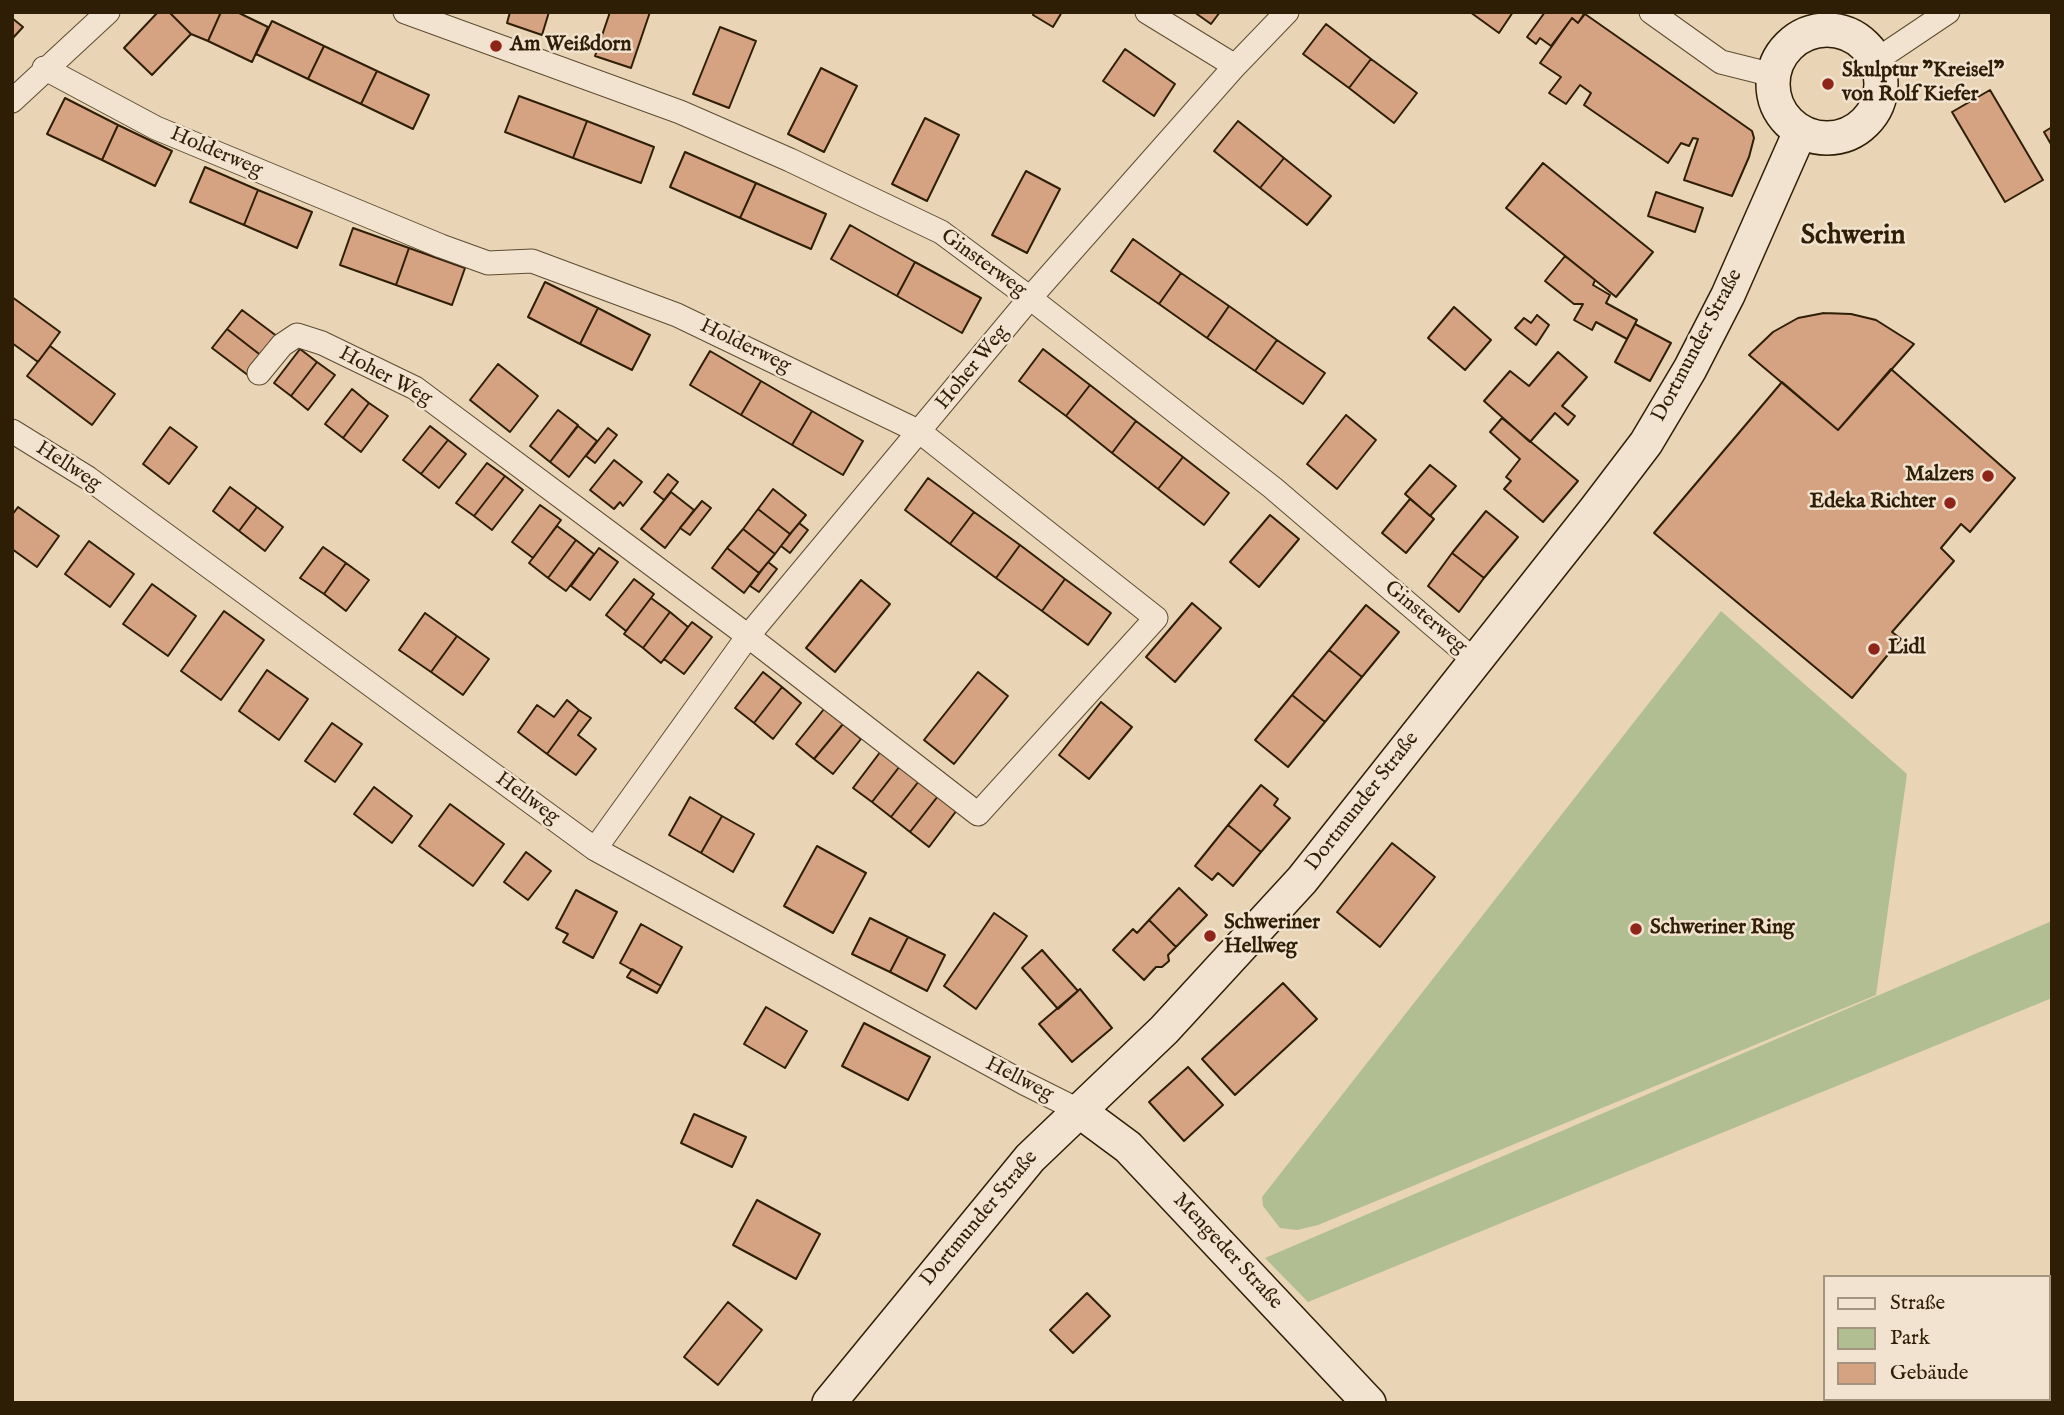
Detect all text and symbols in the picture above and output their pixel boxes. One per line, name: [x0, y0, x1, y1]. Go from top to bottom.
place label: Am Weißdorn: [510, 33, 631, 59]
marker: Am Weißdorn: [488, 38, 504, 54]
place label: Skulptur "Kreisel" von Rolf Kiefer: [1842, 59, 2004, 109]
marker: Skulptur "Kreisel" von Rolf Kiefer: [1820, 76, 1836, 92]
street label: Holderweg: [166, 122, 266, 184]
district label: Schwerin: [1801, 220, 1905, 254]
street label: Ginsterweg: [935, 224, 1031, 304]
street label: Dortmunder Straße: [1647, 265, 1749, 427]
street label: Holderweg: [695, 314, 795, 380]
street label: Hoher Weg: [931, 320, 1015, 416]
street label: Hoher Weg: [334, 342, 436, 412]
street label: Hellweg: [30, 436, 106, 498]
place label: Malzers: [1905, 463, 1974, 489]
marker: Malzers: [1980, 468, 1996, 484]
place label: Edeka Richter: [1810, 490, 1936, 516]
marker: Edeka Richter: [1942, 495, 1958, 511]
street label: Ginsterweg: [1379, 576, 1471, 660]
place label: Lidl: [1888, 636, 1925, 662]
marker: Lidl: [1866, 641, 1882, 657]
street label: Dortmunder Straße: [1301, 727, 1425, 877]
street label: Hellweg: [490, 767, 564, 831]
place label: Schweriner Hellweg: [1224, 911, 1320, 961]
place label: Schweriner Ring: [1650, 916, 1794, 942]
marker: Schweriner Ring: [1628, 921, 1644, 937]
marker: Schweriner Hellweg: [1202, 928, 1218, 944]
street label: Hellweg: [981, 1052, 1057, 1108]
street label: Dortmunder Straße: [916, 1146, 1044, 1292]
street label: Mengeder Straße: [1167, 1189, 1287, 1315]
legend: [1822, 1275, 2050, 1401]
text: Straße: [1890, 1290, 1945, 1317]
text: Park: [1890, 1325, 1930, 1352]
text: Gebäude: [1890, 1360, 1968, 1387]

